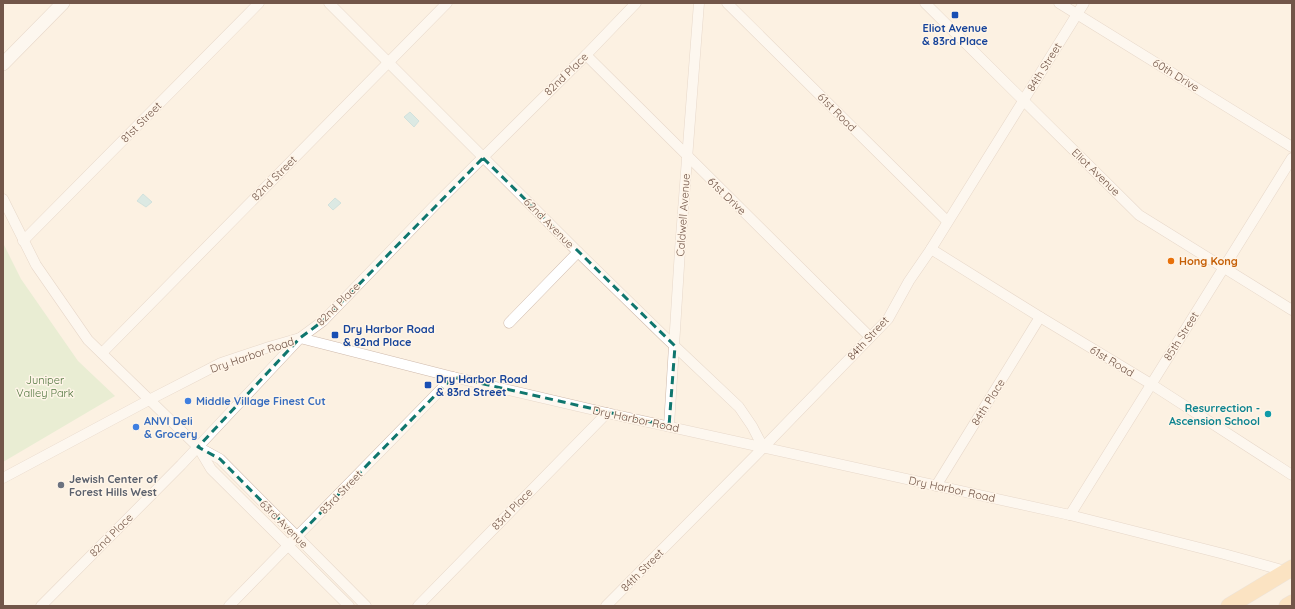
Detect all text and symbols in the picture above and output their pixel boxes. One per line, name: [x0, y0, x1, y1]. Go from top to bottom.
marker: Eliot Avenue & 83rd Place: [950, 10, 960, 20]
place label: Eliot Avenue & 83rd Place: [922, 21, 989, 48]
street label: 84th Street: [1024, 40, 1065, 94]
street label: 82nd Place: [541, 50, 591, 98]
street label: 60th Drive: [1150, 55, 1202, 95]
street label: 61st Road: [815, 90, 859, 134]
street label: 81st Street: [118, 98, 165, 145]
street label: Eliot Avenue: [1069, 145, 1123, 199]
street label: 82nd Street: [248, 152, 300, 204]
street label: Caldwell Avenue: [673, 173, 693, 257]
street label: 61st Drive: [705, 174, 749, 218]
street label: 62nd Avenue: [521, 195, 577, 251]
place label: Hong Kong: [1179, 254, 1238, 268]
marker: Hong Kong: [1166, 256, 1176, 266]
street label: 82nd Place: [313, 279, 363, 329]
street label: 85th Street: [1160, 309, 1202, 363]
street label: 84th Street: [844, 313, 892, 363]
place label: Dry Harbor Road & 82nd Place: [343, 322, 435, 349]
marker: Dry Harbor Road & 82nd Place: [330, 330, 340, 340]
street label: Dry Harbor Road: [208, 334, 296, 376]
street label: 61st Road: [1087, 342, 1137, 380]
place label: Dry Harbor Road & 83rd Street: [436, 372, 528, 399]
park label: Juniper Valley Park: [16, 373, 74, 400]
street label: 84th Place: [968, 376, 1008, 428]
marker: Dry Harbor Road & 83rd Street: [423, 380, 433, 390]
place label: Middle Village Finest Cut: [196, 394, 326, 408]
marker: Middle Village Finest Cut: [183, 396, 193, 406]
place label: Resurrection - Ascension School: [1169, 401, 1260, 428]
street label: Dry Harbor Road: [591, 403, 681, 435]
marker: Resurrection - Ascension School: [1263, 409, 1273, 419]
place label: ANVI Deli & Grocery: [144, 414, 197, 441]
marker: ANVI Deli & Grocery: [131, 422, 141, 432]
street label: 83rd Street: [317, 467, 365, 517]
place label: Jewish Center of Forest Hills West: [69, 472, 158, 499]
street label: Dry Harbor Road: [907, 473, 997, 505]
marker: Jewish Center of Forest Hills West: [56, 480, 66, 490]
street label: 83rd Place: [489, 485, 535, 533]
street label: 63rd Avenue: [257, 497, 311, 551]
street label: 82nd Place: [86, 510, 136, 560]
street label: 84th Street: [618, 545, 667, 594]

